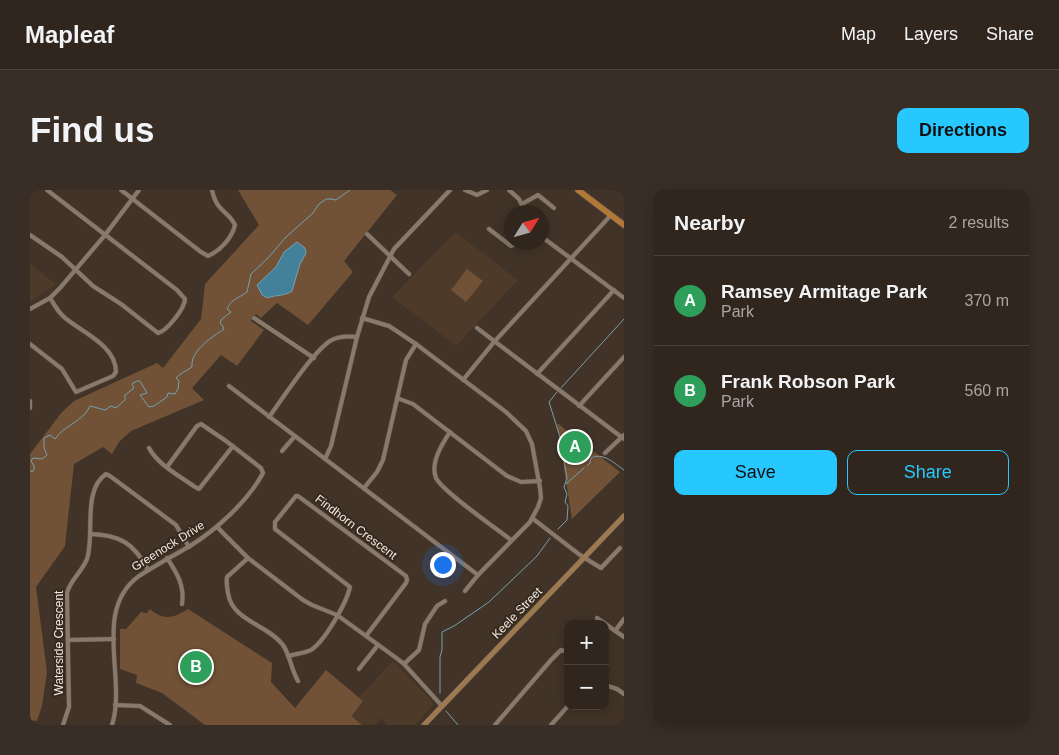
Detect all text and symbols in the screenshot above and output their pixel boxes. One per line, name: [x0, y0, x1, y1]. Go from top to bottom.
text: Mapleaf: [25, 21, 114, 48]
text: Map: [841, 24, 876, 44]
text: Layers: [904, 24, 958, 44]
text: Share: [986, 24, 1034, 44]
button: Directions: [897, 108, 1029, 153]
text: Find us: [30, 110, 154, 149]
north arrow: [504, 205, 549, 250]
text: Nearby: [674, 211, 745, 234]
text: 2 results: [949, 214, 1009, 231]
text: Ramsey Armitage Park: [721, 281, 927, 302]
text: A: [684, 292, 696, 309]
text: 370 m: [965, 292, 1009, 309]
text: Park: [721, 303, 754, 320]
text: Frank Robson Park: [721, 371, 895, 392]
text: B: [684, 382, 696, 399]
text: 560 m: [965, 382, 1009, 399]
text: Park: [721, 393, 754, 410]
pin: A: [559, 428, 591, 466]
button: Save: [674, 450, 837, 495]
button: Share: [847, 450, 1009, 495]
street label: Findhorn Crescent: [312, 492, 400, 563]
street label: Greenock Drive: [129, 518, 207, 574]
your location: [430, 552, 456, 578]
street label: Keele Street: [489, 584, 545, 642]
street label: Waterside Crescent: [52, 590, 66, 695]
map controls: [564, 620, 609, 710]
button: +: [564, 620, 609, 665]
pin: B: [180, 648, 212, 686]
button: −: [564, 665, 609, 710]

